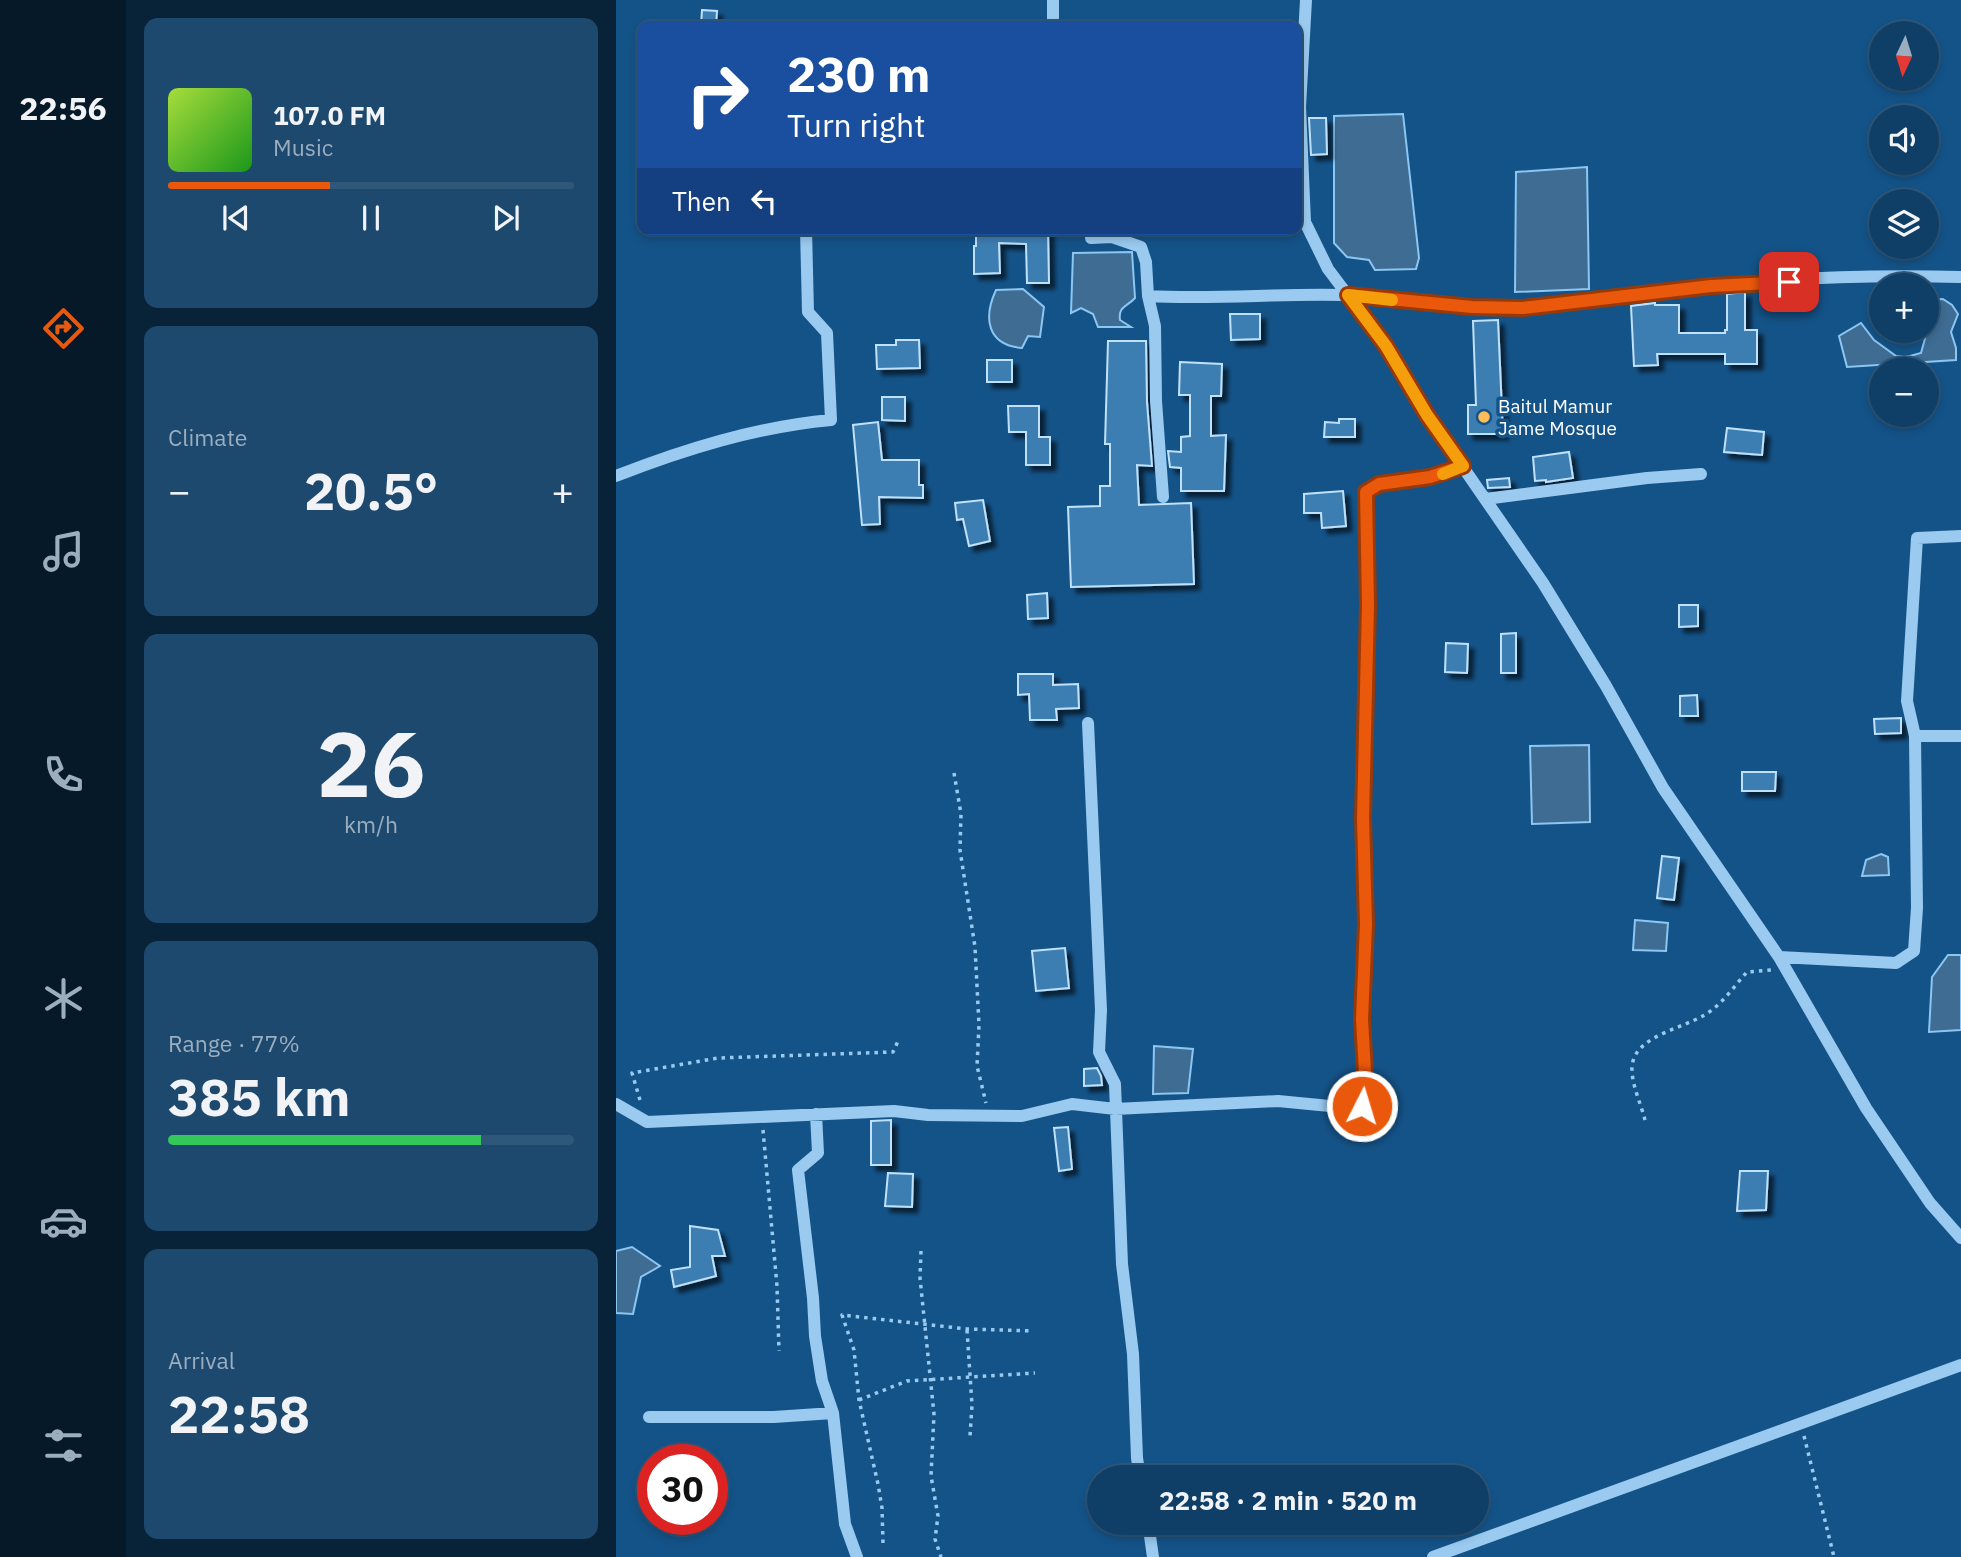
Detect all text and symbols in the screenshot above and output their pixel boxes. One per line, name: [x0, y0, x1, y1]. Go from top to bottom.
north arrow: [1869, 21, 1939, 91]
map controls: [1869, 21, 1939, 427]
text: 230 m: [787, 42, 931, 105]
icon: right: [672, 49, 763, 140]
text: 22:56: [19, 87, 107, 129]
text: 107.0 FM: [273, 98, 386, 132]
text: Turn right: [787, 104, 925, 146]
button: sound: [1869, 105, 1939, 175]
text: Music: [273, 132, 333, 162]
icon: left: [745, 182, 783, 220]
text: Then: [672, 184, 731, 218]
button: layers: [1869, 189, 1939, 259]
icon: previous: [217, 199, 255, 237]
icon: pause: [352, 199, 390, 237]
icon: next: [487, 199, 525, 237]
pin: [1759, 252, 1819, 312]
icon: arrive: [1770, 263, 1808, 301]
button: +: [1869, 273, 1939, 343]
icon: directions: [39, 304, 88, 353]
button: −: [1869, 357, 1939, 427]
place label: Baitul Mamur Jame Mosque: [1498, 394, 1617, 440]
marker: Baitul Mamur Jame Mosque: [1476, 409, 1492, 425]
text: Climate: [168, 422, 247, 452]
text: 20.5°: [304, 457, 438, 524]
text: −: [168, 466, 191, 515]
text: +: [551, 466, 574, 515]
icon: music: [39, 527, 88, 576]
text: 26: [316, 704, 426, 822]
icon: phone: [39, 750, 88, 799]
text: km/h: [344, 809, 398, 839]
icon: climate: [39, 974, 88, 1023]
text: Range · 77%: [168, 1028, 300, 1058]
text: 385 km: [168, 1063, 350, 1130]
position arrow: [1325, 1069, 1399, 1143]
icon: car: [39, 1197, 88, 1246]
text: Arrival: [168, 1345, 235, 1375]
text: 22:58: [168, 1380, 310, 1447]
icon: filters: [39, 1421, 88, 1470]
speed limit sign: 30: [637, 1444, 728, 1535]
text: 22:58 · 2 min · 520 m: [1159, 1483, 1417, 1517]

